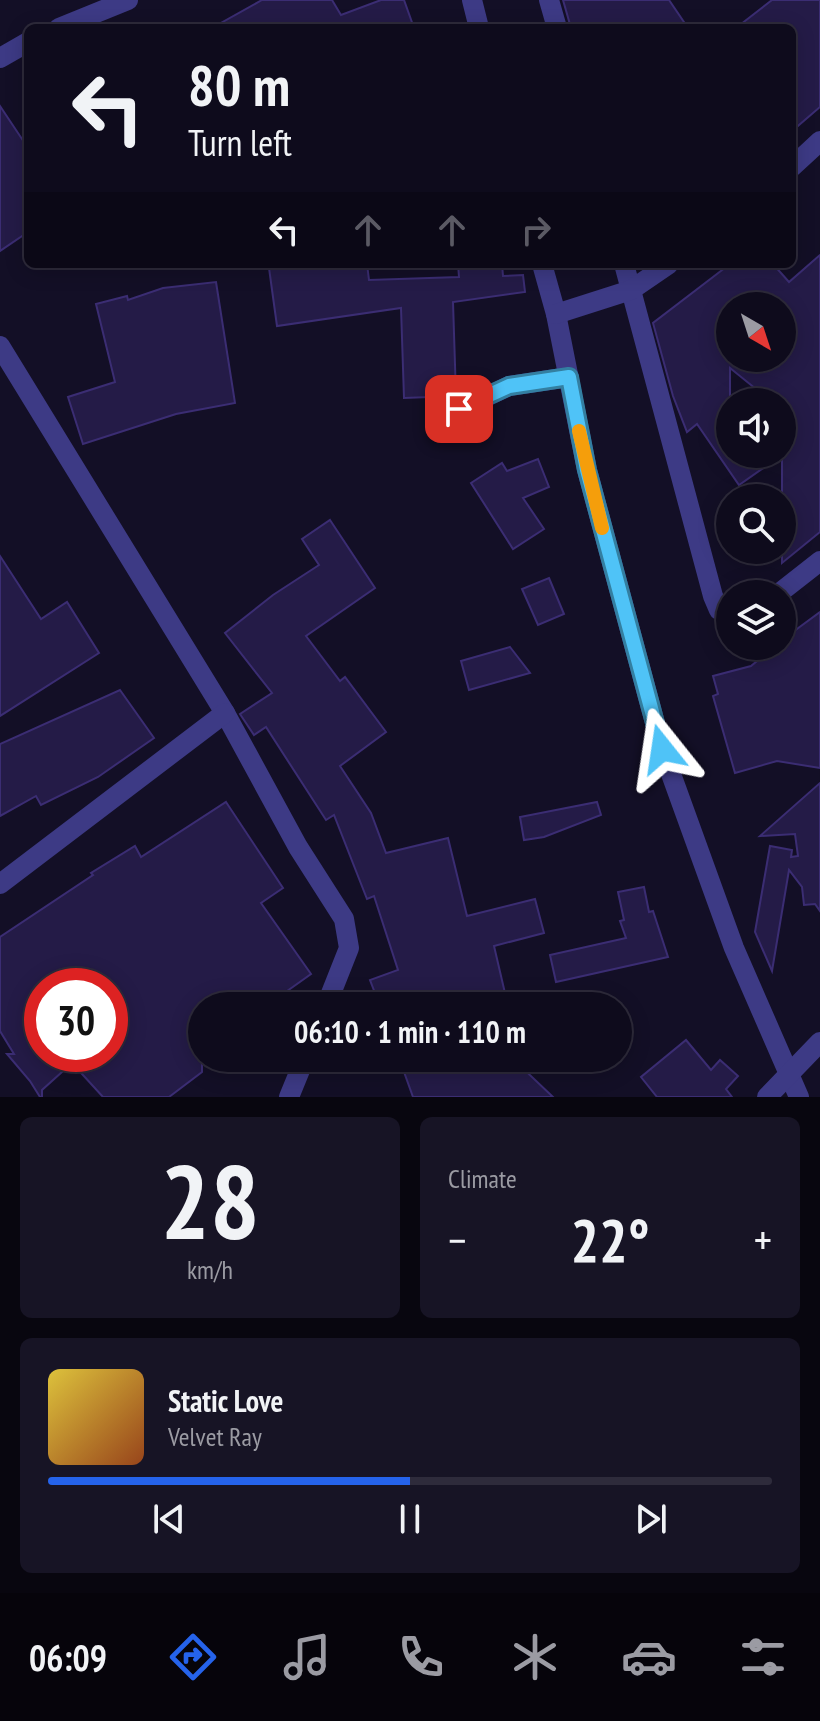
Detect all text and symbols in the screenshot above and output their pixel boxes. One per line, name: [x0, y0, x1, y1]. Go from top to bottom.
text: 80 m: [188, 49, 290, 121]
icon: left: [56, 56, 160, 160]
text: Turn left: [188, 119, 292, 166]
icon: left: [262, 208, 306, 252]
icon: ahead: [346, 208, 390, 252]
icon: ahead: [430, 208, 474, 252]
icon: right: [514, 208, 558, 252]
north arrow: [716, 292, 796, 372]
map controls: [716, 292, 796, 660]
pin: [425, 375, 493, 443]
icon: arrive: [437, 387, 481, 431]
button: sound: [716, 388, 796, 468]
button: search: [716, 484, 796, 564]
button: layers: [716, 580, 796, 660]
position arrow: [620, 707, 704, 791]
speed limit sign: 30: [24, 968, 128, 1072]
text: 06:10 · 1 min · 110 m: [294, 1012, 526, 1051]
text: 28: [160, 1133, 260, 1268]
text: Climate: [448, 1162, 517, 1195]
text: 22°: [570, 1201, 650, 1279]
text: −: [448, 1211, 466, 1268]
text: +: [754, 1211, 772, 1268]
text: km/h: [187, 1253, 233, 1286]
text: Static Love: [168, 1381, 283, 1420]
text: Velvet Ray: [168, 1420, 262, 1453]
icon: previous: [147, 1497, 191, 1541]
icon: pause: [388, 1497, 432, 1541]
icon: next: [629, 1497, 673, 1541]
icon: directions: [165, 1629, 221, 1685]
icon: music: [279, 1629, 335, 1685]
icon: phone: [393, 1629, 449, 1685]
icon: climate: [507, 1629, 563, 1685]
icon: car: [621, 1629, 677, 1685]
icon: filters: [735, 1629, 791, 1685]
text: 06:09: [29, 1634, 107, 1681]

